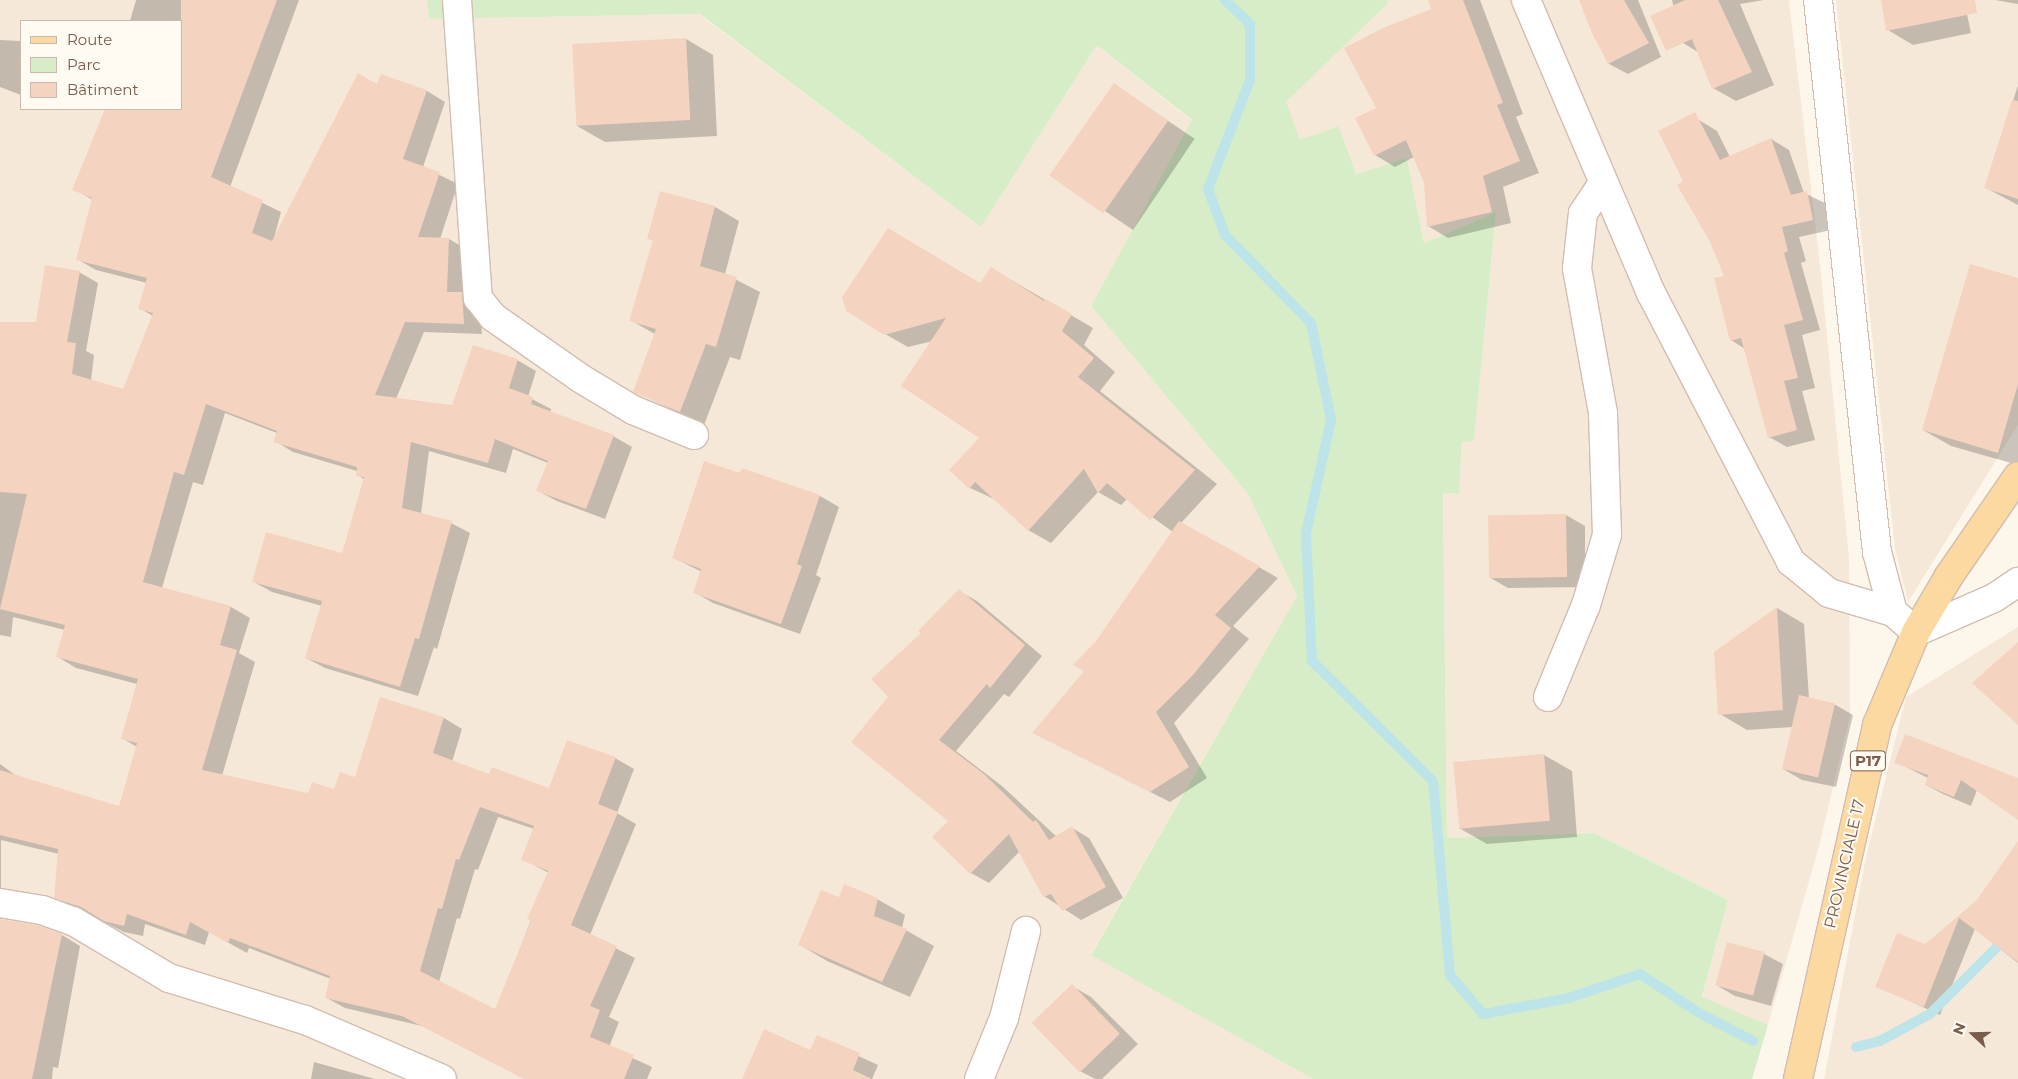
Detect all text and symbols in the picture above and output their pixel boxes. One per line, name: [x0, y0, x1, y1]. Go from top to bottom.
legend: [20, 20, 182, 110]
text: Route: [67, 30, 112, 49]
text: Parc: [67, 55, 101, 74]
text: Bâtiment: [67, 80, 139, 99]
road number: P17: [1849, 748, 1887, 774]
street label: PROVINCIALE 17: [1821, 798, 1869, 930]
north arrow: [1948, 1009, 1998, 1059]
text: N: [1949, 1020, 1969, 1037]

